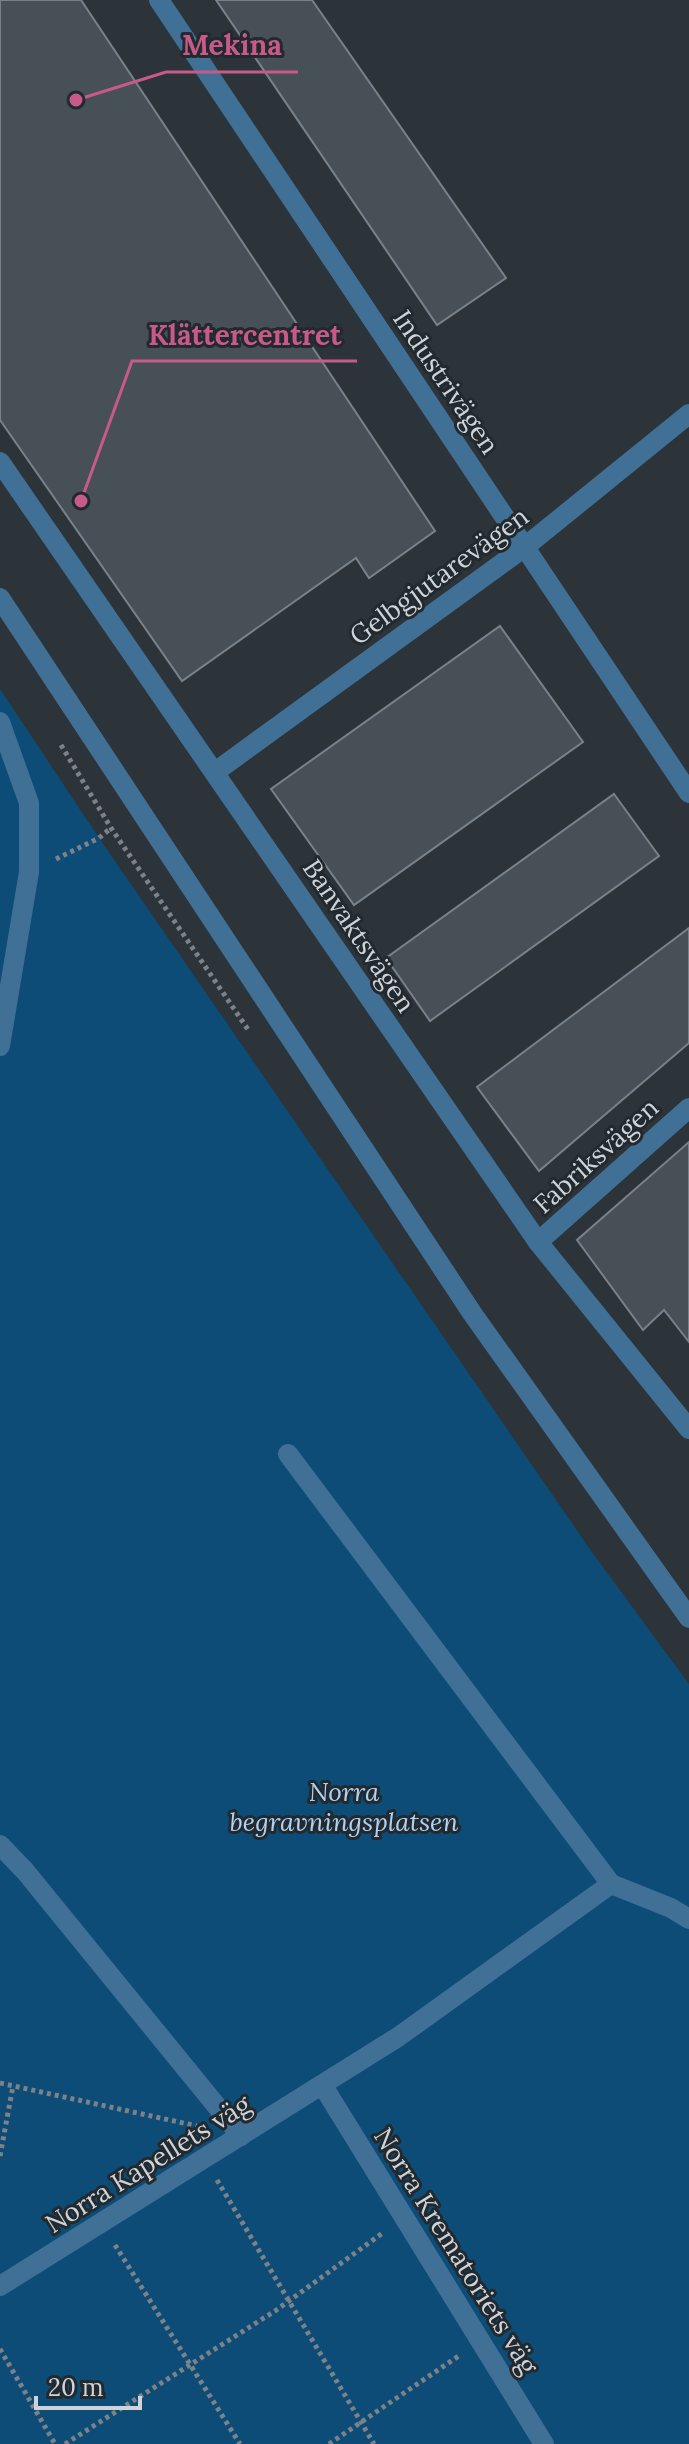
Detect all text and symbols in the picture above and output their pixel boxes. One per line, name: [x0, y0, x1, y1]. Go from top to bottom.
callout: Mekina: [166, 20, 298, 72]
text: Mekina: [182, 27, 282, 63]
street label: Industrivägen: [386, 304, 507, 460]
callout: Klättercentret: [132, 309, 357, 361]
text: Klättercentret: [148, 317, 342, 353]
street label: Gelbgjutarevägen: [343, 500, 535, 652]
street label: Banvaktsvägen: [296, 853, 423, 1019]
street label: Fabriksvägen: [526, 1091, 665, 1220]
park label: Norra begravningsplatsen: [230, 1775, 458, 1838]
street label: Norra Kapellets väg: [39, 2087, 257, 2240]
street label: Norra Krematoriets väg: [367, 2122, 546, 2380]
scale bar: [36, 2360, 140, 2410]
text: 20 m: [48, 2372, 104, 2403]

